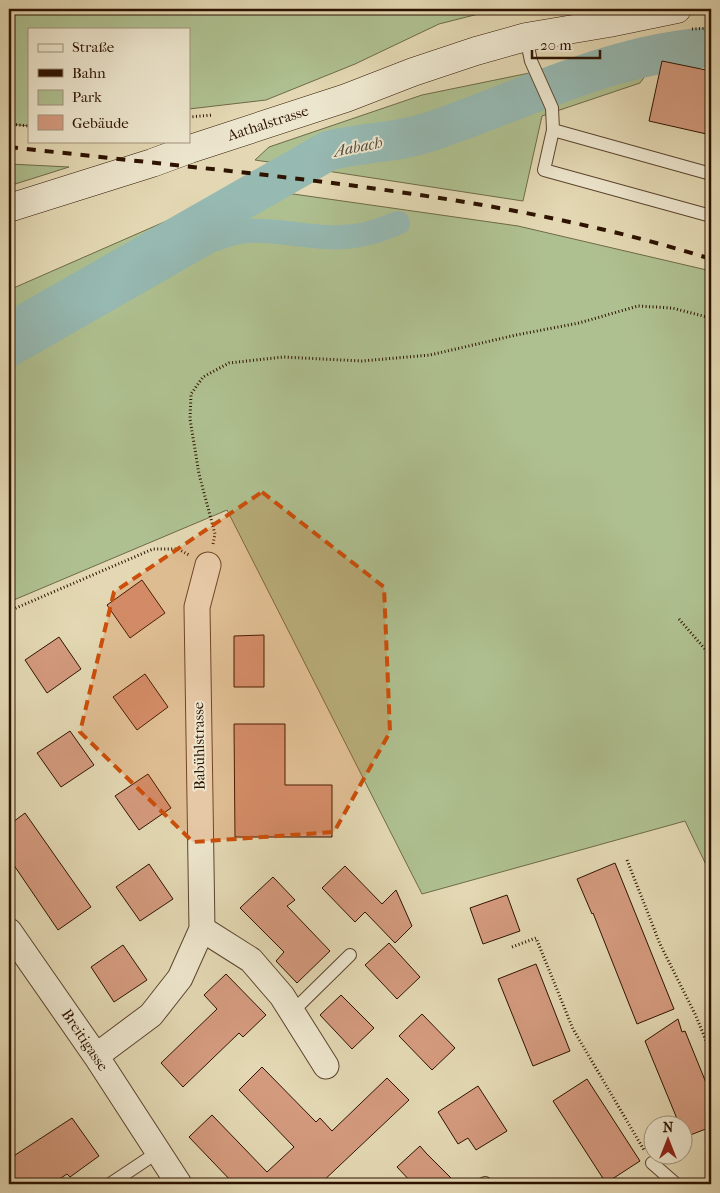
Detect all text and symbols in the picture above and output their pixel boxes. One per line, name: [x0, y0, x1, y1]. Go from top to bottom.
legend: [28, 28, 190, 142]
scale bar: [532, 28, 600, 60]
text: 20 m: [540, 36, 572, 54]
text: Straße: [72, 38, 115, 56]
text: Bahn: [72, 64, 106, 82]
text: Park: [72, 88, 102, 106]
street label: Aathalstrasse: [224, 101, 311, 145]
text: Gebäude: [72, 114, 129, 132]
water label: Aabach: [330, 132, 384, 161]
street label: Babühlstrasse: [189, 701, 209, 790]
street label: Breitigasse: [58, 1006, 113, 1075]
north arrow: [642, 1116, 692, 1166]
text: N: [663, 1119, 674, 1136]

